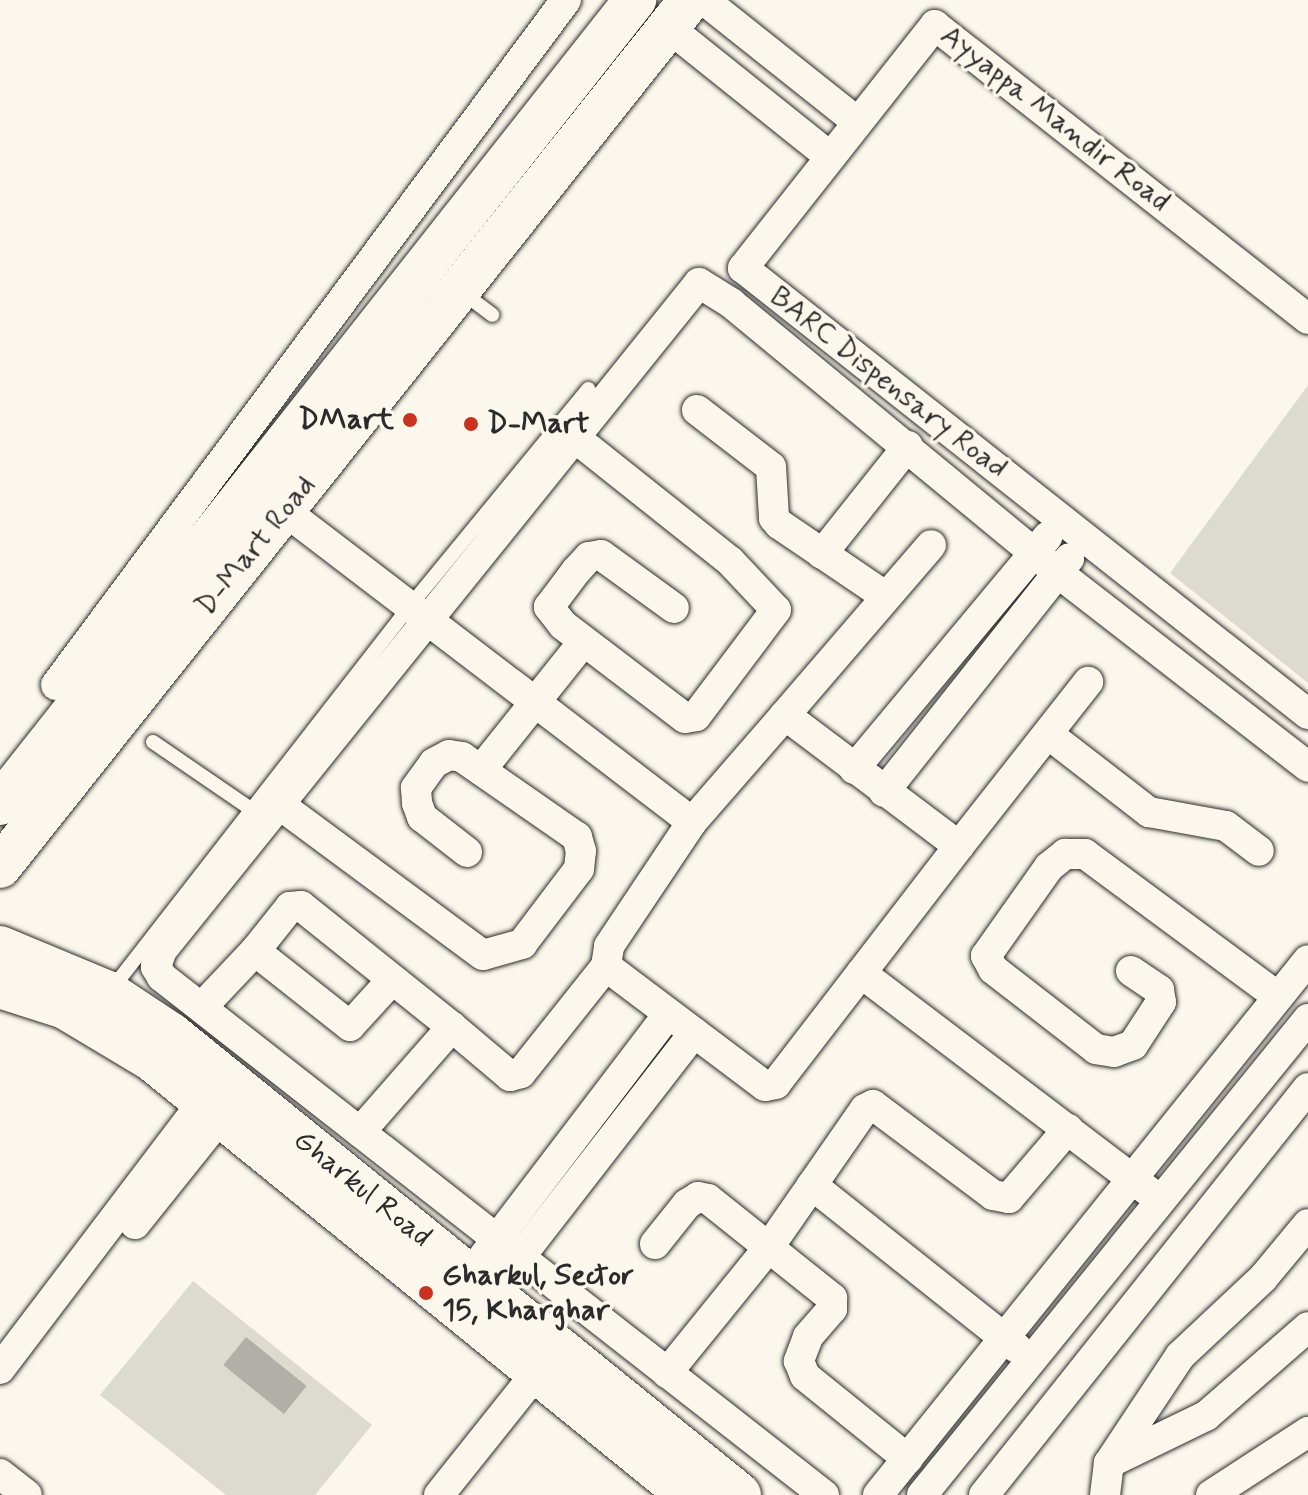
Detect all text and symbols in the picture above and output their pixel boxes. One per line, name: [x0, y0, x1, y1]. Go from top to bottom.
street label: Ayyappa Mandir Road: [936, 20, 1174, 218]
street label: BARC Dispensary Road: [762, 279, 1014, 487]
place label: DMart: [298, 402, 394, 438]
place label: D-Mart: [487, 406, 589, 442]
marker: DMart: [401, 411, 419, 429]
marker: D-Mart: [462, 415, 480, 433]
street label: D-Mart Road: [188, 468, 324, 624]
street label: Gharkul Road: [286, 1123, 438, 1255]
place label: Gharkul, Sector 15, Kharghar: [442, 1258, 634, 1328]
marker: Gharkul, Sector 15, Kharghar: [417, 1284, 435, 1302]

